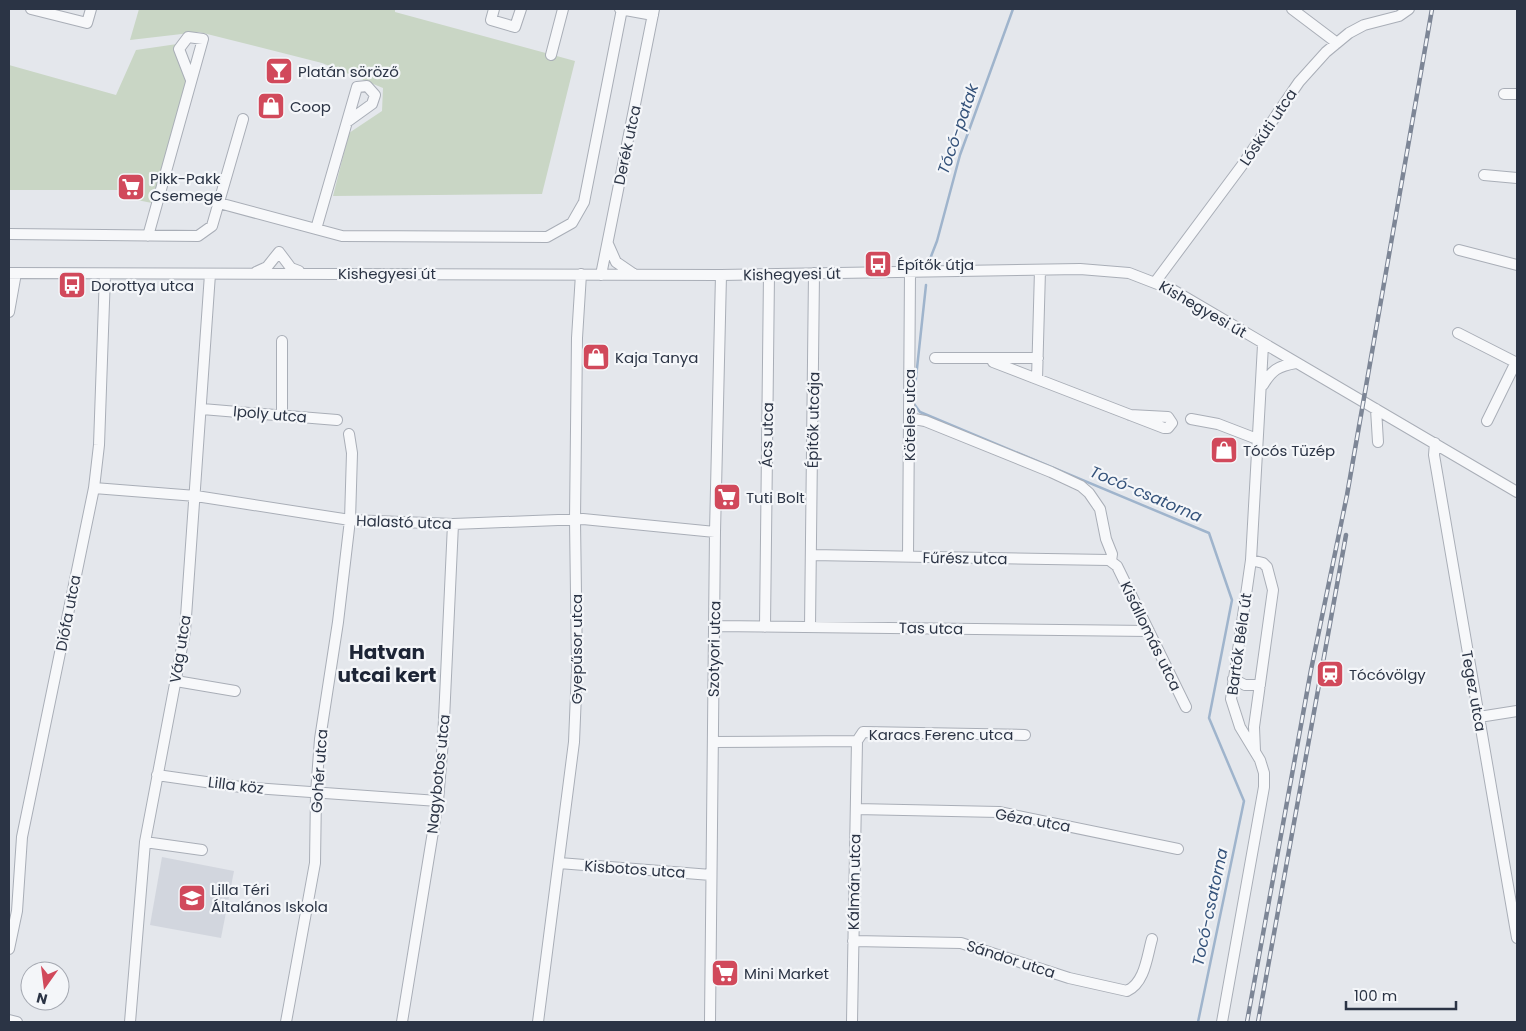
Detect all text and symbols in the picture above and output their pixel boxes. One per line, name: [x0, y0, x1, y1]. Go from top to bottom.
bar icon: Platán söröző: [264, 56, 294, 86]
place label: Platán söröző: [298, 61, 399, 82]
water label: Tócó-patak: [932, 80, 984, 177]
street label: Lóskúti utca: [1234, 84, 1302, 170]
shop icon: Coop: [256, 91, 286, 121]
place label: Coop: [290, 96, 331, 117]
street label: Derék utca: [608, 103, 646, 187]
place label: Pikk-Pakk Csemege: [150, 168, 223, 206]
supermarket icon: Pikk-Pakk Csemege: [116, 172, 146, 202]
bus stop icon: Építők útja: [863, 249, 893, 279]
place label: Építők útja: [897, 254, 974, 275]
street label: Kishegyesi út: [338, 263, 436, 284]
street label: Kishegyesi út: [743, 263, 841, 285]
bus stop icon: Dorottya utca: [57, 270, 87, 300]
place label: Dorottya utca: [91, 275, 194, 296]
street label: Kishegyesi út: [1155, 275, 1251, 343]
shop icon: Kaja Tanya: [581, 342, 611, 372]
place label: Kaja Tanya: [615, 347, 698, 368]
street label: Köteles utca: [899, 369, 920, 461]
street label: Építők utcája: [802, 372, 824, 468]
street label: Ipoly utca: [232, 400, 308, 428]
street label: Ács utca: [756, 402, 778, 468]
shop icon: Tócós Tüzép: [1209, 435, 1239, 465]
place label: Tócós Tüzép: [1243, 440, 1335, 461]
water label: Tocó-csatorna: [1086, 460, 1206, 528]
supermarket icon: Tuti Bolt: [712, 482, 742, 512]
place label: Tuti Bolt: [746, 487, 805, 508]
street label: Halastó utca: [356, 510, 452, 534]
street label: Fűrész utca: [922, 547, 1008, 569]
street label: Diófa utca: [50, 573, 86, 653]
street label: Kisállomás utca: [1115, 578, 1187, 694]
street label: Bartók Béla út: [1221, 591, 1257, 697]
street label: Gyepűsor utca: [566, 594, 587, 704]
street label: Szotyori utca: [703, 601, 725, 697]
street label: Vág utca: [164, 613, 196, 685]
street label: Tas utca: [899, 617, 963, 639]
district label: Hatvan utcai kert: [338, 638, 436, 689]
street label: Tegez utca: [1457, 649, 1491, 733]
station icon: Tócóvölgy: [1315, 659, 1345, 689]
place label: Tócóvölgy: [1349, 664, 1426, 685]
street label: Nagybotos utca: [421, 713, 455, 835]
street label: Karacs Ferenc utca: [869, 724, 1013, 745]
street label: Gohér utca: [306, 728, 332, 814]
street label: Lilla köz: [207, 771, 265, 799]
street label: Géza utca: [994, 803, 1072, 837]
street label: Kálmán utca: [843, 834, 865, 930]
water label: Tocó-csatorna: [1186, 846, 1234, 968]
street label: Kisbotos utca: [584, 855, 686, 883]
place label: Lilla Téri Általános Iskola: [211, 879, 328, 917]
school or university icon: Lilla Téri Általános Iskola: [177, 883, 207, 913]
street label: Sándor utca: [964, 935, 1058, 983]
supermarket icon: Mini Market: [710, 958, 740, 988]
north arrow: [20, 961, 70, 1011]
place label: Mini Market: [744, 963, 829, 984]
scale bar: [1346, 978, 1456, 1010]
text: 100 m: [1354, 985, 1397, 1006]
text: N: [34, 988, 49, 1010]

